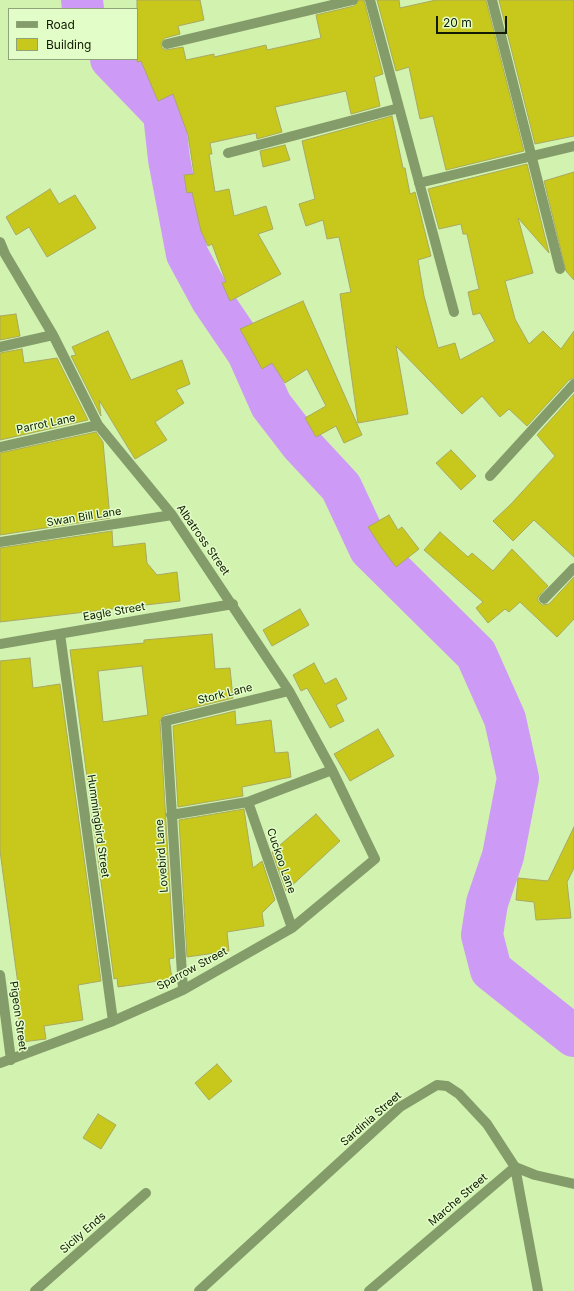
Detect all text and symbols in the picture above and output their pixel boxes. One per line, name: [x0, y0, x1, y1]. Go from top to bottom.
legend: [8, 8, 138, 60]
scale bar: [438, 8, 509, 34]
text: 20 m: [443, 15, 472, 30]
text: Road: [46, 17, 75, 32]
text: Building: [46, 37, 91, 52]
street label: Parrot Lane: [15, 411, 77, 437]
street label: Albatross Street: [174, 502, 232, 578]
street label: Swan Bill Lane: [46, 505, 122, 529]
street label: Eagle Street: [82, 600, 146, 624]
street label: Stork Lane: [196, 681, 254, 707]
street label: Hummingbird Street: [84, 774, 112, 878]
street label: Lovebird Lane: [153, 819, 171, 893]
street label: Cuckoo Lane: [264, 827, 298, 895]
street label: Sparrow Street: [155, 945, 229, 993]
street label: Pigeon Street: [7, 980, 29, 1052]
street label: Sardinia Street: [338, 1089, 404, 1149]
street label: Marche Street: [426, 1171, 490, 1229]
street label: Sicily Ends: [57, 1210, 109, 1256]

